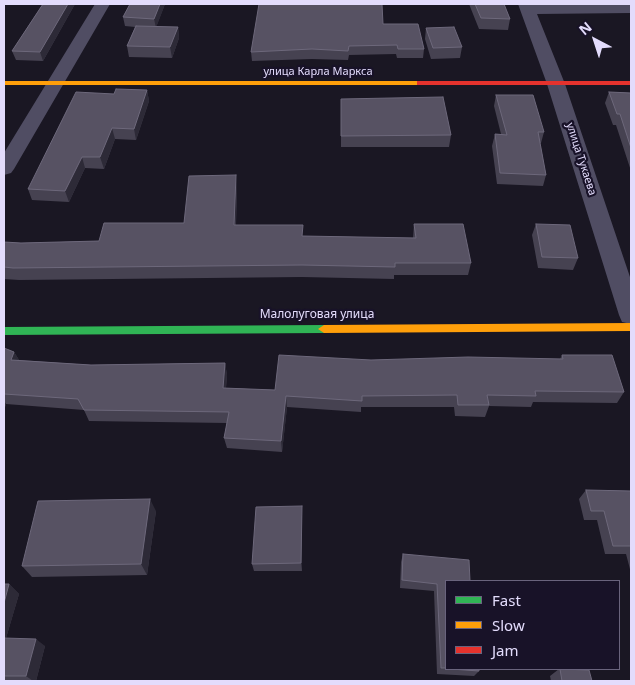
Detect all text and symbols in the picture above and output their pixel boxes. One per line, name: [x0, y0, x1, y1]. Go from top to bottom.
north arrow: [570, 15, 620, 65]
text: N: [575, 17, 596, 39]
street label: улица Карла Маркса: [264, 65, 372, 79]
street label: улица Тукаева: [563, 121, 599, 197]
street label: Малолуговая улица: [260, 308, 374, 322]
legend: [445, 580, 620, 670]
text: Fast: [492, 590, 521, 610]
text: Slow: [492, 615, 525, 635]
text: Jam: [492, 640, 519, 660]

